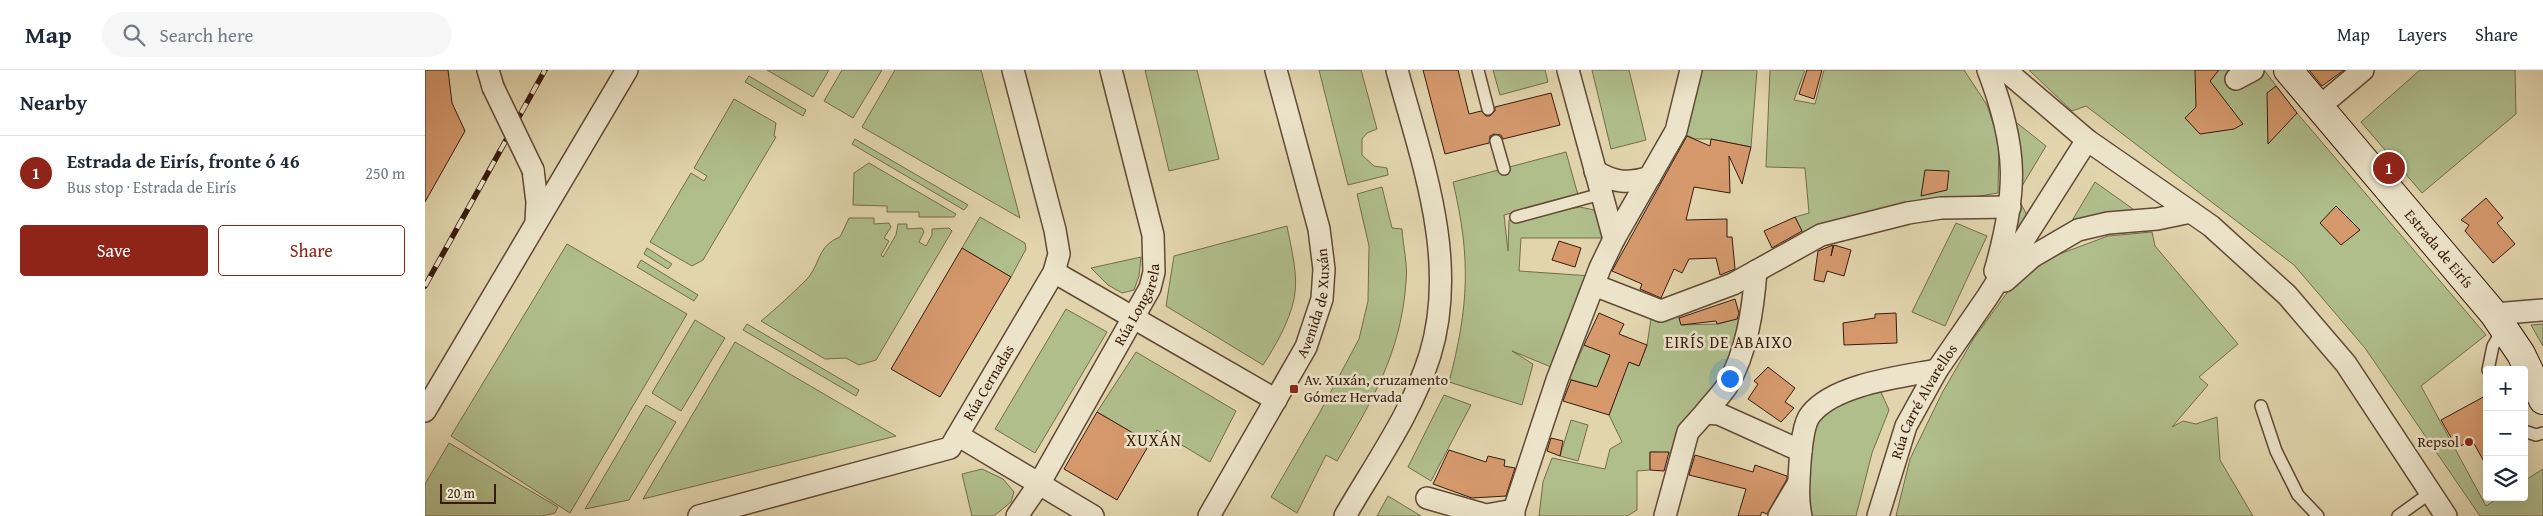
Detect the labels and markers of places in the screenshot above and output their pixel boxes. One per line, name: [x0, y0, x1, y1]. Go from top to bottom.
pin: 1: [2373, 149, 2405, 187]
place label: Av. Xuxán, cruzamento Gómez Hervada: [1304, 369, 1448, 407]
marker: Av. Xuxán, cruzamento Gómez Hervada: [1288, 383, 1300, 395]
place label: Repsol: [2417, 431, 2459, 452]
marker: Repsol: [2463, 436, 2475, 448]

